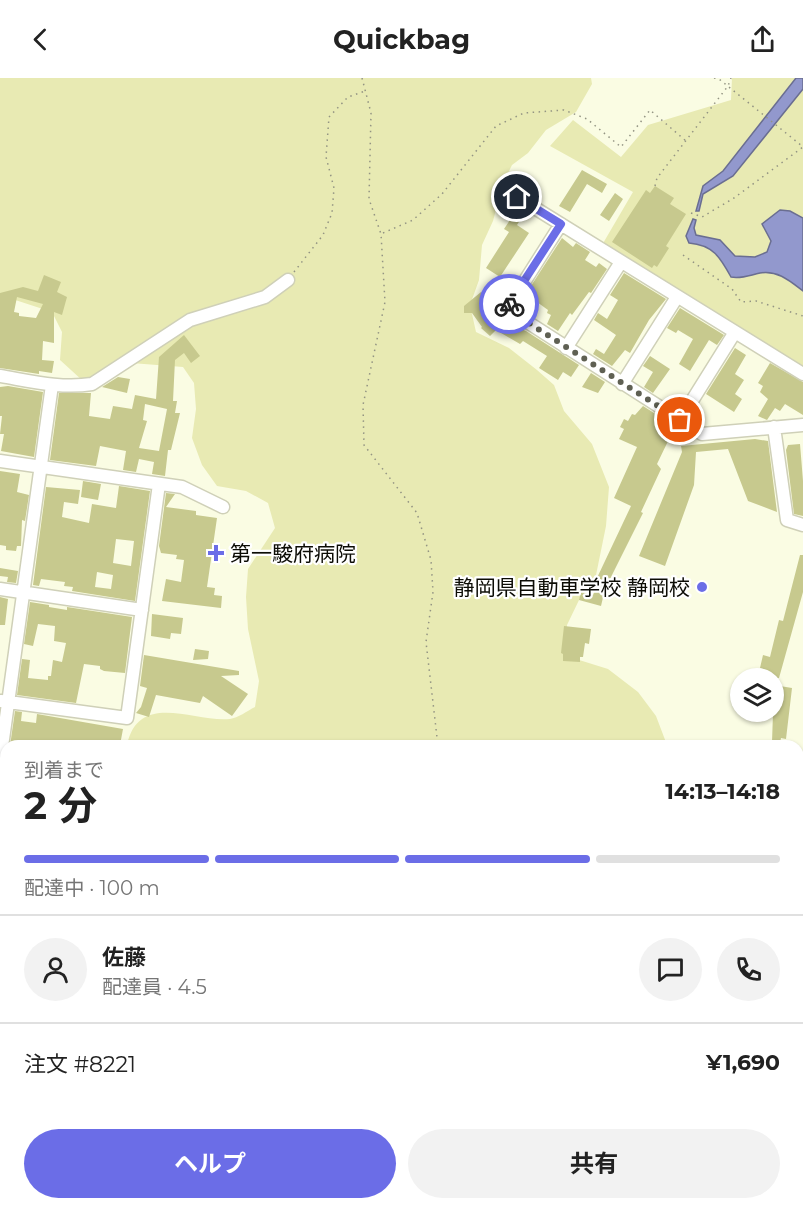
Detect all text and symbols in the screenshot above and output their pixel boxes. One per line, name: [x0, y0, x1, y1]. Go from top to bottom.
icon: back: [24, 23, 57, 56]
text: Quickbag: [333, 23, 470, 56]
icon: share: [746, 23, 779, 56]
pin: [491, 171, 542, 222]
icon: home: [500, 180, 533, 213]
courier: [479, 274, 539, 334]
icon: bike: [493, 288, 526, 321]
pin: [654, 394, 705, 445]
icon: bag: [663, 403, 696, 436]
place label: 第一駿府病院: [230, 541, 356, 566]
marker: 第一駿府病院: [207, 544, 225, 562]
place label: 静岡県自動車学校 静岡校: [453, 575, 690, 600]
marker: 静岡県自動車学校 静岡校: [695, 580, 709, 594]
map controls: [730, 668, 784, 722]
button: layers: [730, 668, 784, 722]
text: 到着まで: [24, 758, 104, 782]
text: 14:13–14:18: [665, 778, 780, 805]
text: 2 分: [24, 781, 97, 829]
text: 配達中 · 100 m: [24, 876, 160, 900]
button: person: [24, 938, 87, 1001]
button: chat: [639, 938, 702, 1001]
button: phone: [717, 938, 780, 1001]
text: 佐藤: [102, 944, 146, 971]
text: 配達員 · 4.5: [102, 975, 207, 999]
text: ¥1,690: [706, 1049, 780, 1076]
text: 注文 #8221: [24, 1051, 136, 1078]
button: ヘルプ: [24, 1129, 396, 1198]
button: 共有: [408, 1129, 780, 1198]

